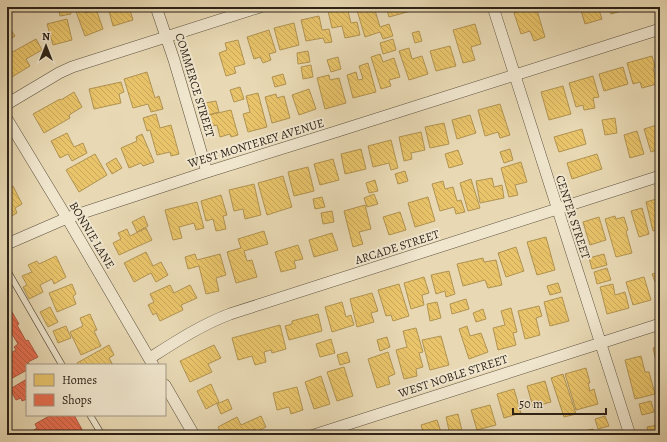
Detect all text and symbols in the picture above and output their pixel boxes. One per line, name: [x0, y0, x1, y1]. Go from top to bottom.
north arrow: [26, 26, 66, 66]
text: N: [42, 29, 50, 44]
street label: COMMERCE STREET: [172, 31, 219, 140]
street label: WEST MONTEREY AVENUE: [185, 115, 326, 172]
street label: CENTER STREET: [552, 173, 594, 261]
street label: BONNIE LANE: [66, 198, 118, 272]
street label: ARCADE STREET: [352, 226, 442, 268]
street label: WEST NOBLE STREET: [395, 351, 510, 402]
legend: [26, 364, 166, 416]
text: Homes: [62, 372, 97, 388]
scale bar: [513, 390, 606, 416]
text: Shops: [62, 392, 92, 408]
text: 50 m: [519, 396, 543, 412]

